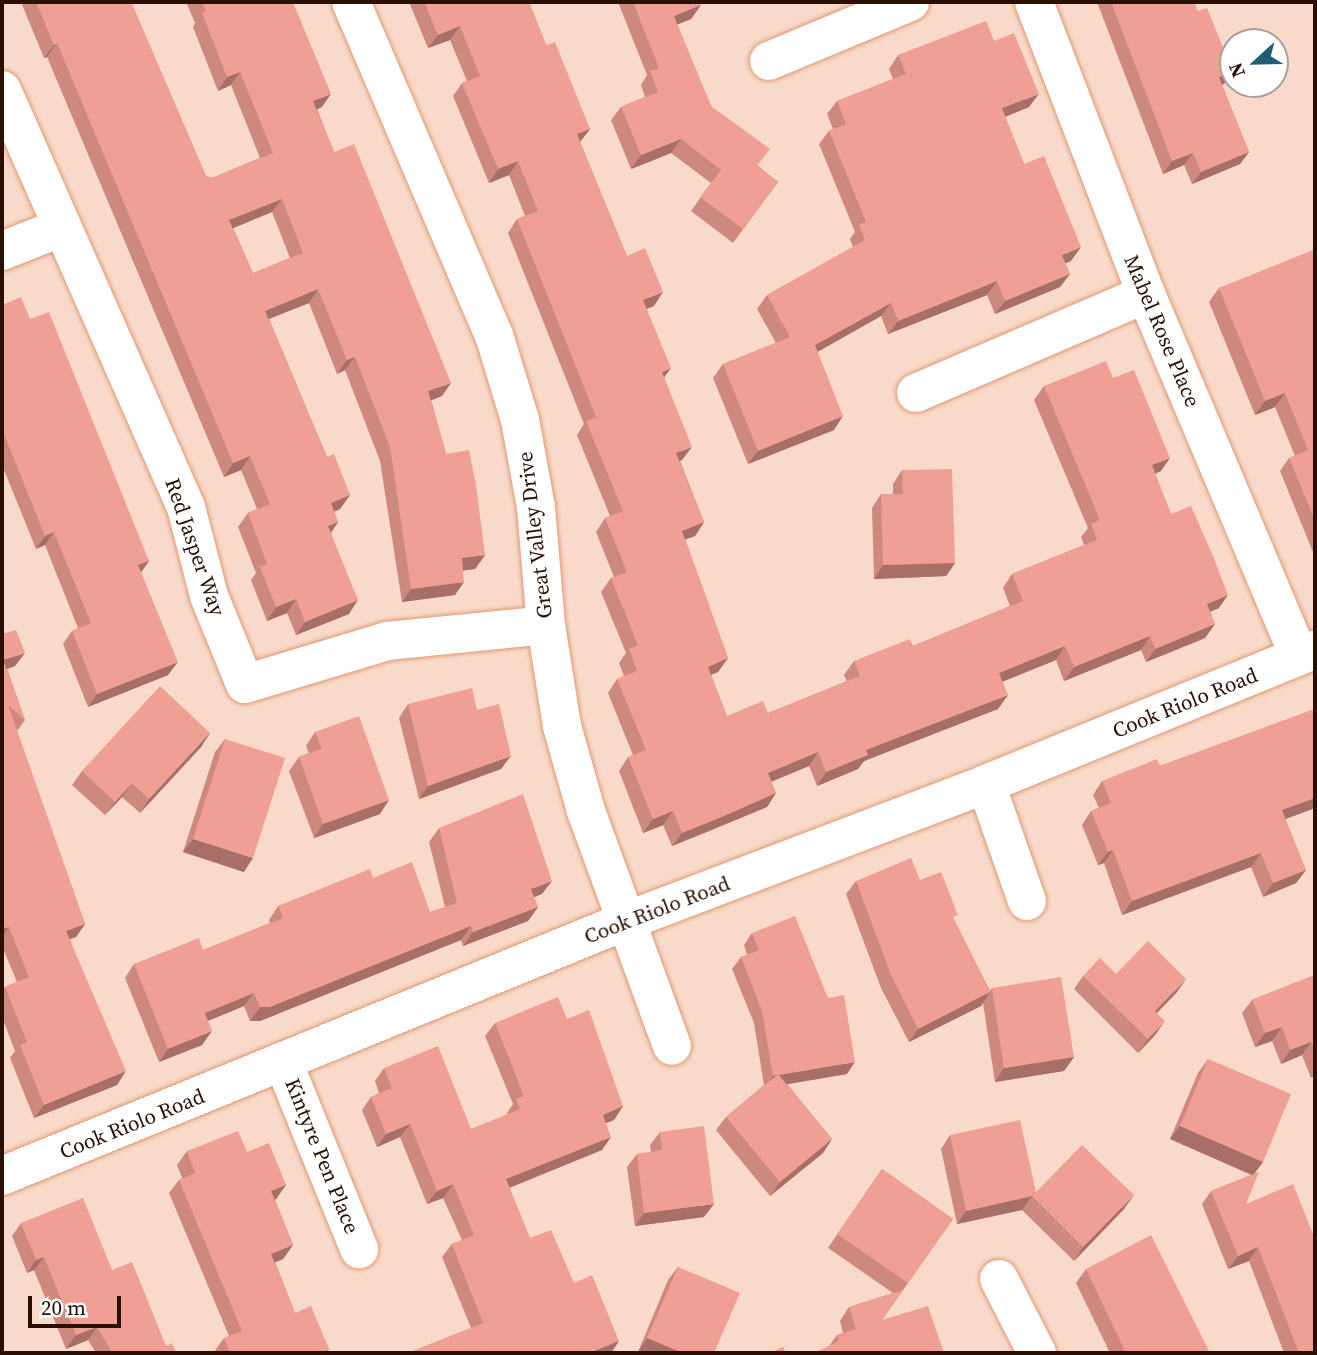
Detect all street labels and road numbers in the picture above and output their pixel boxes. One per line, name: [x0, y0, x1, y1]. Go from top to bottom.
street label: Mabel Rose Place: [1119, 251, 1205, 411]
street label: Great Valley Drive: [512, 450, 558, 620]
street label: Red Jasper Way: [160, 475, 230, 619]
street label: Cook Riolo Road: [1109, 662, 1261, 744]
street label: Cook Riolo Road: [581, 871, 733, 949]
street label: Kintyre Pen Place: [279, 1075, 365, 1237]
street label: Cook Riolo Road: [56, 1083, 208, 1165]

